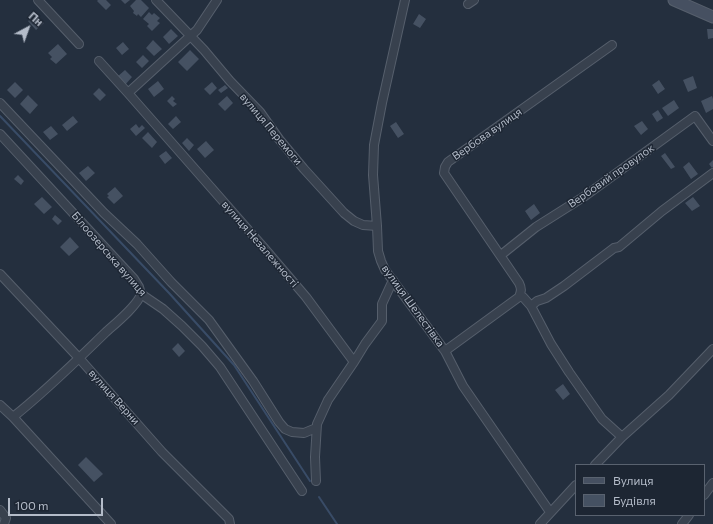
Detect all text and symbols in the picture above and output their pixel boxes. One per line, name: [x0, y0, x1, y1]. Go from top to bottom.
north arrow: [8, 8, 48, 48]
text: Пн: [26, 9, 46, 28]
street label: вулиця Перемоги: [237, 90, 305, 168]
street label: Вербова вулиця: [450, 105, 524, 163]
street label: Вербовий провулок: [565, 141, 657, 211]
street label: вулиця Незалежності: [219, 198, 301, 290]
street label: Білоозерська вулиця: [69, 209, 149, 299]
street label: вулиця Шелестівка: [379, 262, 447, 350]
street label: вулиця Верни: [86, 367, 142, 427]
legend: [575, 464, 705, 516]
text: Вулиця: [613, 473, 654, 487]
scale bar: [10, 490, 105, 516]
text: Будівля: [613, 493, 656, 507]
text: 100 m: [15, 498, 49, 512]

